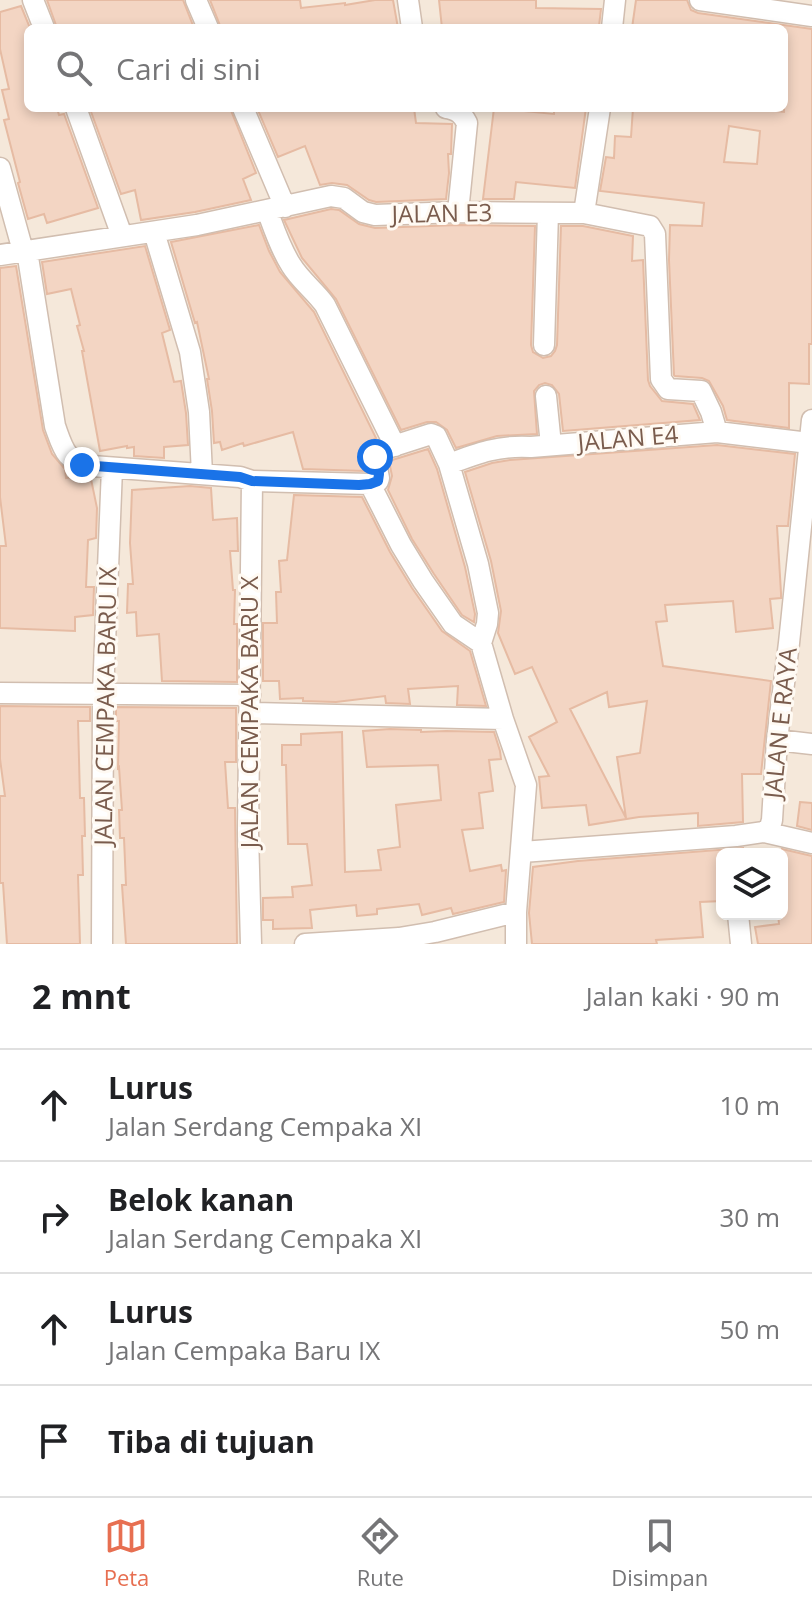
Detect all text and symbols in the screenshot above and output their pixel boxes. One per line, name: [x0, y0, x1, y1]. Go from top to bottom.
search box: [24, 24, 788, 112]
icon: search: [52, 46, 96, 90]
text: Cari di sini: [116, 48, 261, 89]
street label: JALAN E3: [389, 195, 493, 230]
street label: JALAN E4: [574, 417, 680, 459]
route start: [357, 439, 393, 475]
route end: [64, 447, 100, 483]
street label: JALAN CEMPAKA BARU IX: [86, 566, 123, 848]
street label: JALAN CEMPAKA BARU X: [232, 576, 265, 850]
street label: JALAN E RAYA: [755, 645, 804, 802]
map controls: [716, 848, 788, 920]
button: layers: [716, 848, 788, 920]
text: 2 mnt: [32, 973, 131, 1019]
text: Jalan kaki · 90 m: [586, 978, 780, 1014]
text: Lurus: [108, 1067, 193, 1108]
icon: ahead: [32, 1083, 76, 1127]
text: 10 m: [719, 1087, 780, 1123]
text: Jalan Serdang Cempaka XI: [108, 1108, 422, 1144]
text: Belok kanan: [108, 1179, 294, 1220]
icon: right: [32, 1195, 76, 1239]
text: 30 m: [719, 1199, 780, 1235]
text: Jalan Serdang Cempaka XI: [108, 1220, 422, 1256]
text: Lurus: [108, 1291, 193, 1332]
icon: ahead: [32, 1307, 76, 1351]
text: 50 m: [719, 1311, 780, 1347]
text: Jalan Cempaka Baru IX: [108, 1332, 380, 1368]
icon: arrive: [32, 1419, 76, 1463]
text: Tiba di tujuan: [108, 1421, 315, 1462]
tab: Peta: [104, 1514, 149, 1592]
tab: Rute: [357, 1514, 404, 1592]
tab: Disimpan: [611, 1514, 708, 1592]

